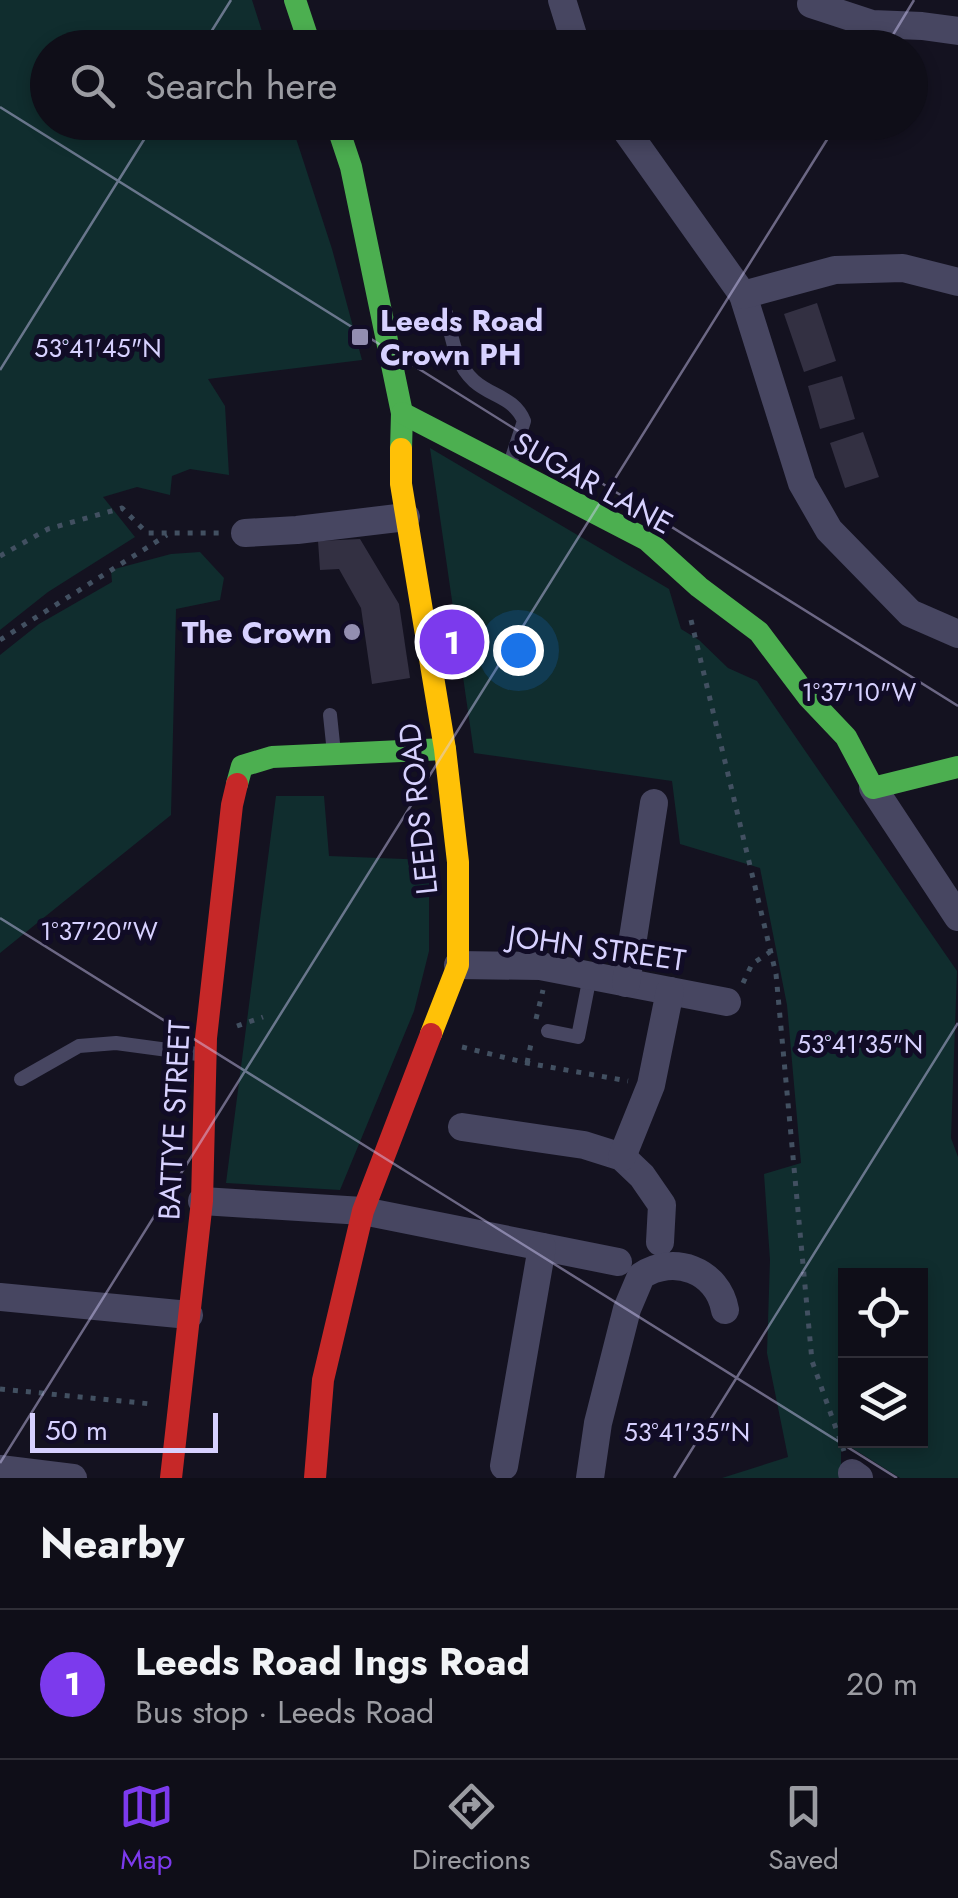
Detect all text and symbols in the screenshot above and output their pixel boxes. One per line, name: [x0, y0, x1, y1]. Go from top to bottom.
search box: [30, 30, 928, 140]
icon: search: [65, 58, 120, 113]
text: Search here: [145, 58, 337, 113]
place label: Leeds Road Crown PH: [380, 299, 543, 376]
marker: Leeds Road Crown PH: [349, 326, 371, 348]
text: 53°41'45"N: [34, 330, 162, 366]
street label: SUGAR LANE: [505, 421, 681, 545]
pin: 1: [420, 604, 484, 680]
place label: The Crown: [182, 611, 332, 654]
marker: The Crown: [341, 621, 363, 643]
your location: [493, 625, 544, 676]
text: 1°37'10"W: [802, 674, 916, 710]
street label: LEEDS ROAD: [388, 721, 448, 897]
text: 1°37'20"W: [40, 913, 158, 949]
street label: JOHN STREET: [502, 914, 689, 982]
street label: BATTYE STREET: [147, 1019, 201, 1221]
text: 53°41'35"N: [797, 1026, 923, 1062]
map controls: [838, 1268, 928, 1448]
button: locate: [838, 1268, 928, 1358]
button: layers: [838, 1358, 928, 1448]
scale bar: [30, 1408, 218, 1452]
text: 50 m: [45, 1410, 108, 1451]
text: 53°41'35"N: [624, 1414, 750, 1450]
text: Nearby: [40, 1513, 184, 1574]
text: Leeds Road Ings Road: [135, 1634, 530, 1689]
text: 1: [64, 1661, 81, 1707]
text: 20 m: [846, 1661, 918, 1707]
text: Bus stop · Leeds Road: [135, 1689, 434, 1735]
tab: Map: [119, 1779, 174, 1880]
tab: Directions: [412, 1779, 530, 1880]
tab: Saved: [768, 1779, 839, 1880]

